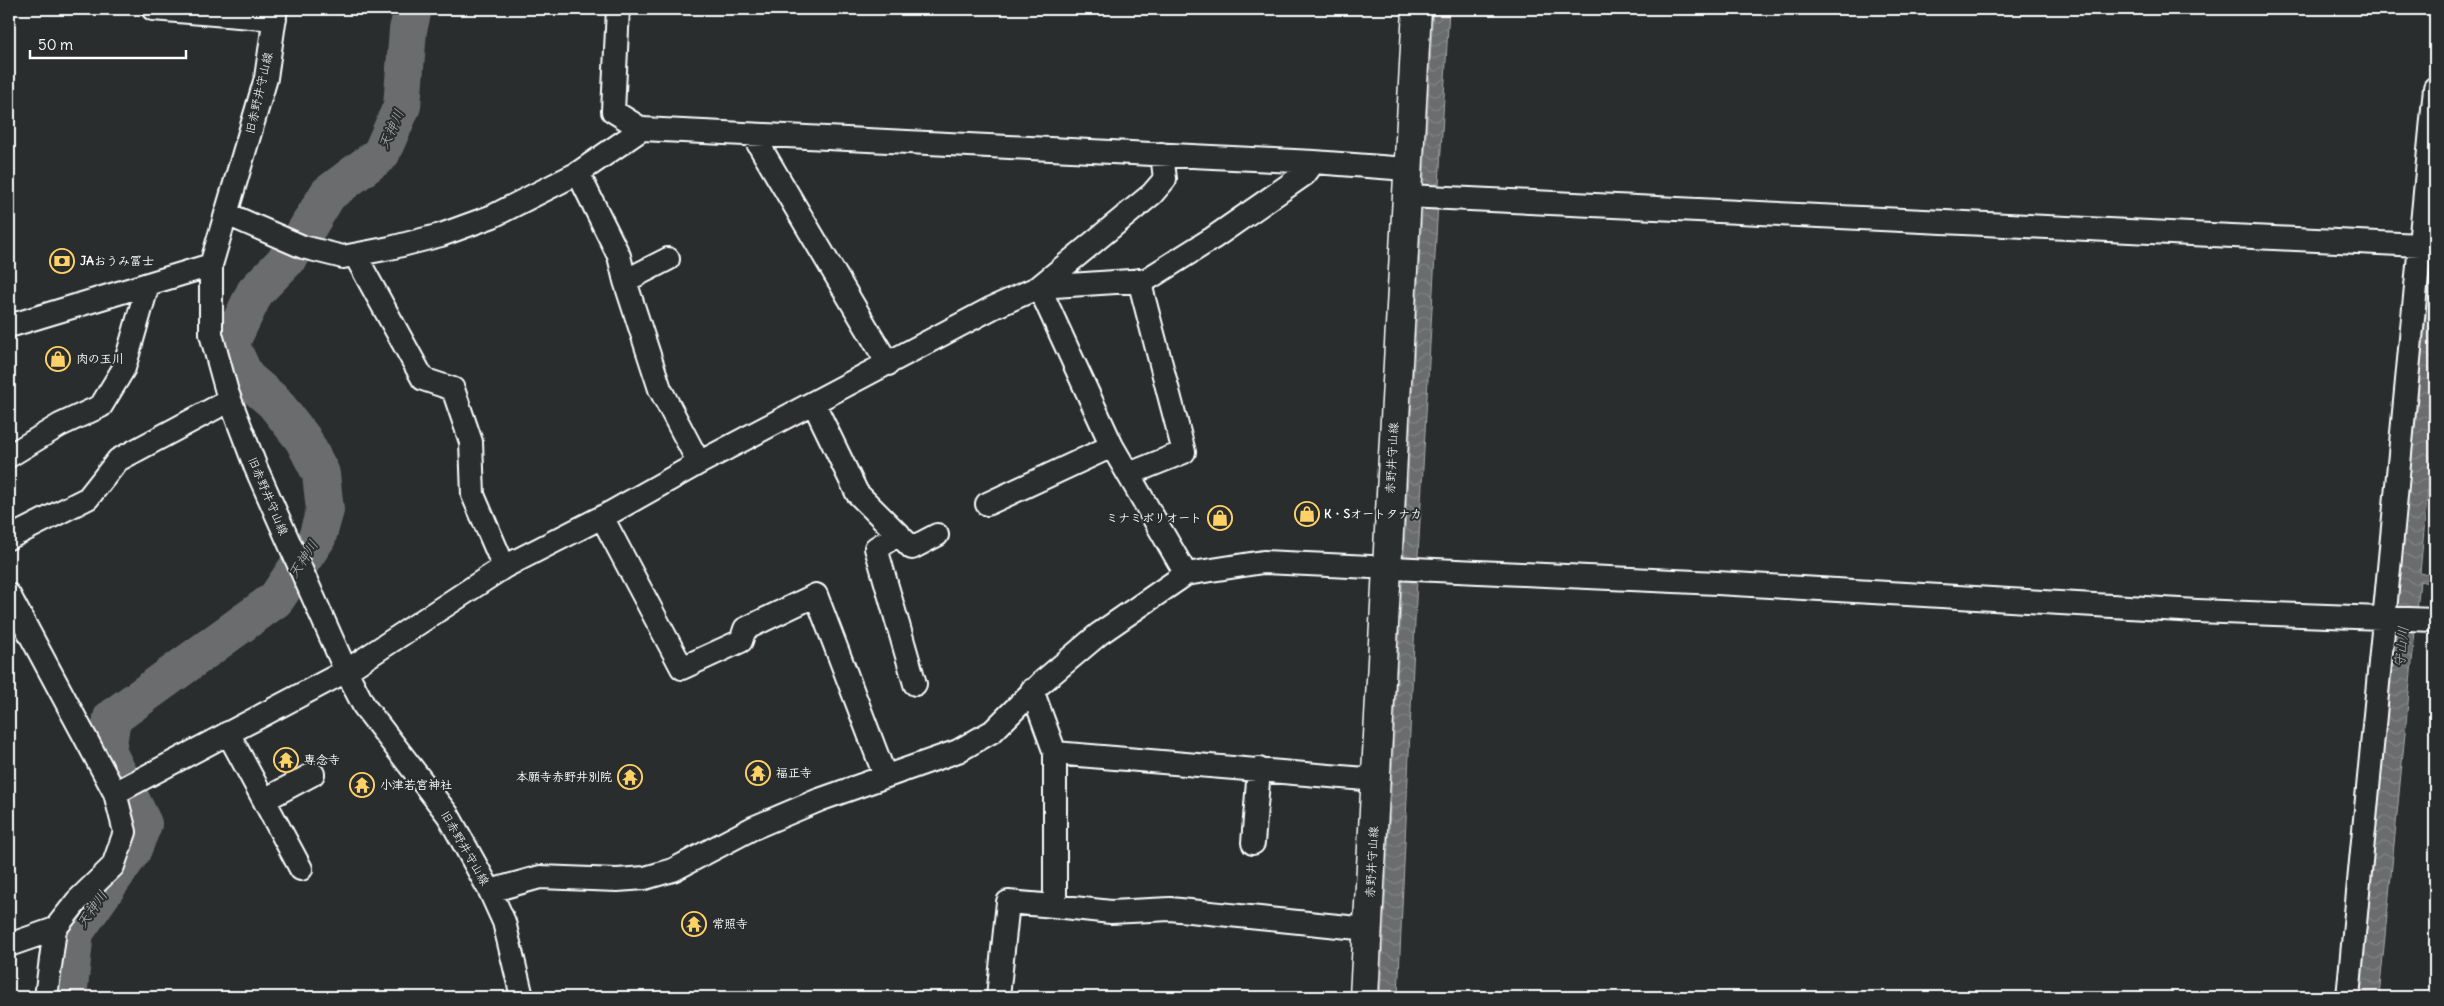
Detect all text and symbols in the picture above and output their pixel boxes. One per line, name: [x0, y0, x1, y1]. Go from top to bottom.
scale bar: [30, 28, 186, 60]
text: 50 m: [38, 35, 73, 54]
street label: 旧赤野井守山線: [242, 50, 275, 136]
water label: 天神川: [374, 106, 408, 152]
bank icon: JAおうみ冨士: [49, 248, 75, 274]
place label: JAおうみ冨士: [80, 253, 154, 268]
shop icon: 肉の玉川: [45, 346, 71, 372]
place label: 肉の玉川: [76, 351, 124, 366]
street label: 赤野井守山線: [1382, 422, 1401, 494]
street label: 旧赤野井守山線: [245, 454, 292, 537]
shop icon: K・Sオートタナカ: [1294, 501, 1320, 527]
shop icon: ミナミボリオート: [1207, 505, 1233, 531]
place label: K・Sオートタナカ: [1324, 506, 1422, 521]
place label: ミナミボリオート: [1106, 510, 1202, 525]
water label: 天神川: [284, 536, 322, 582]
water label: 守山川: [2390, 625, 2412, 669]
temple icon: 専念寺: [273, 747, 299, 773]
place label: 専念寺: [304, 752, 340, 767]
temple icon: 福正寺: [745, 760, 771, 786]
temple icon: 本願寺赤野井別院: [617, 764, 643, 790]
place label: 福正寺: [776, 765, 812, 780]
place label: 本願寺赤野井別院: [516, 769, 612, 784]
temple icon: 小津若宮神社: [349, 772, 375, 798]
place label: 小津若宮神社: [380, 777, 452, 792]
street label: 旧赤野井守山線: [438, 808, 493, 888]
street label: 赤野井守山線: [1362, 826, 1381, 898]
water label: 天神川: [73, 887, 111, 931]
temple icon: 常照寺: [681, 911, 707, 937]
place label: 常照寺: [712, 916, 748, 931]

